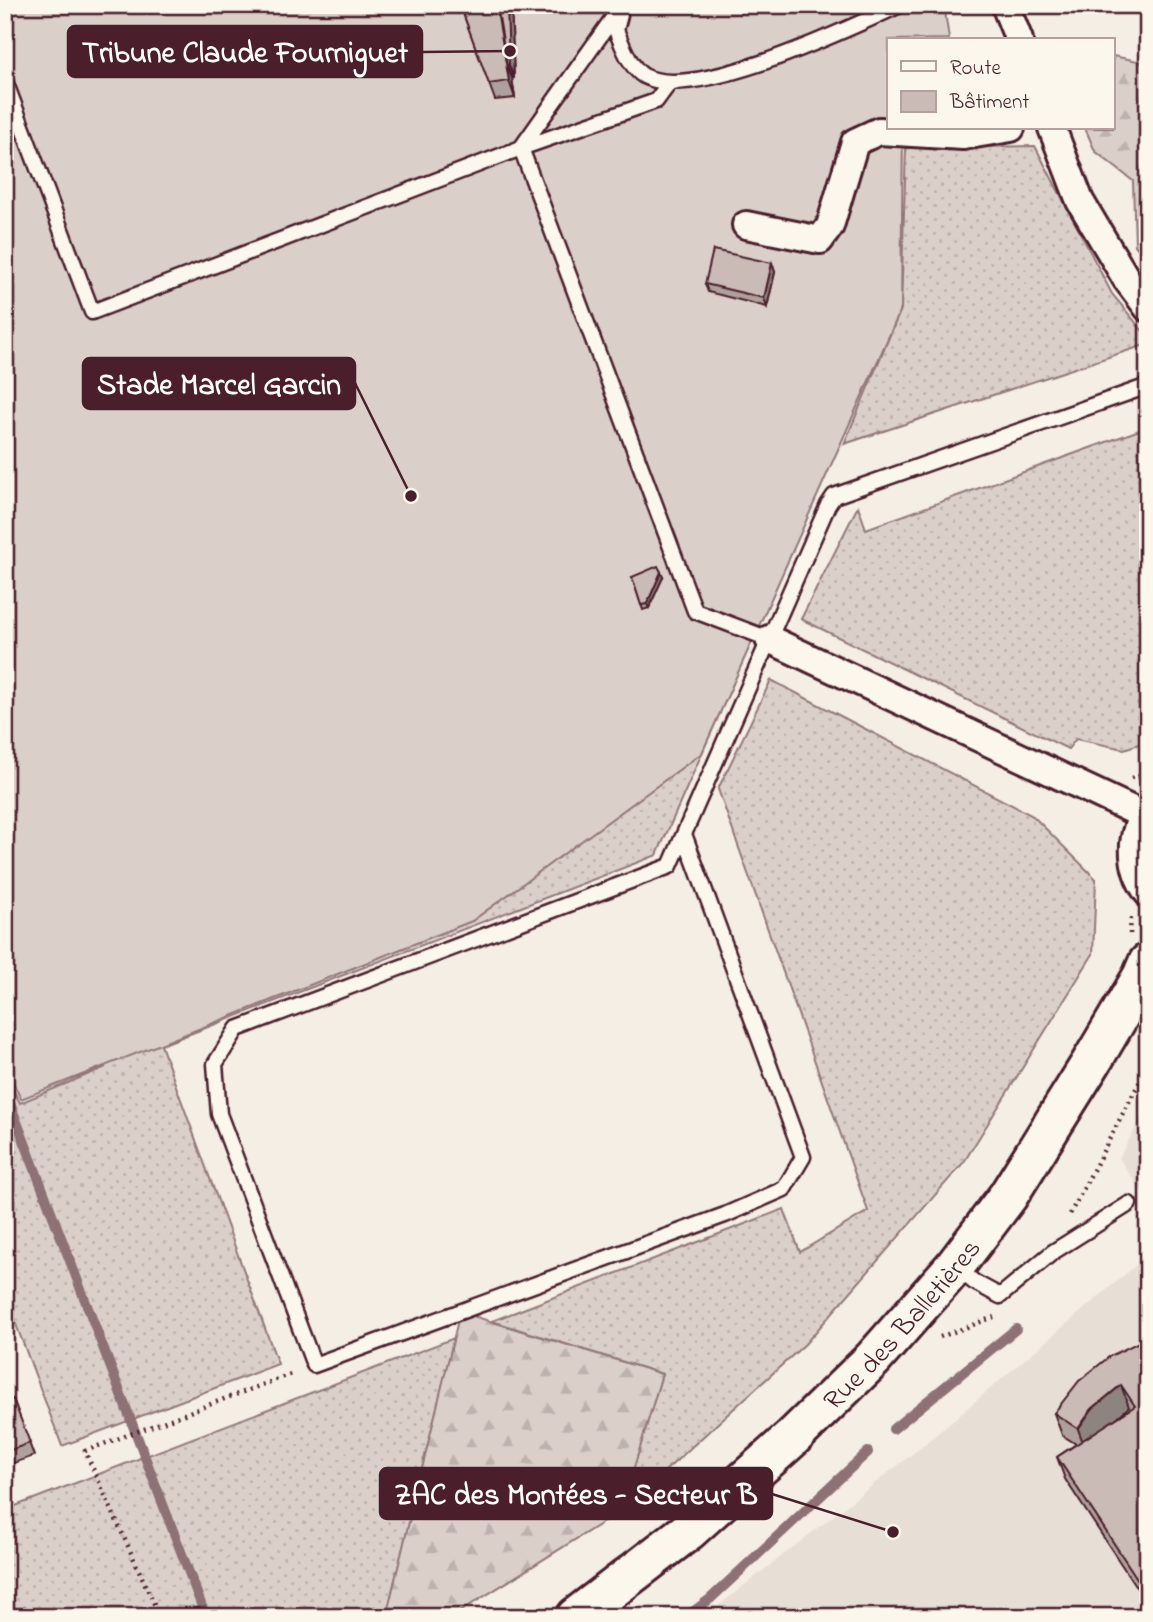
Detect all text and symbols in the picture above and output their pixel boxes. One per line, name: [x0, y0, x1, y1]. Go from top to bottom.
callout: Tribune Claude Fourniguet: [68, 26, 422, 77]
text: Tribune Claude Fourniguet: [82, 33, 409, 78]
legend: [887, 38, 1114, 130]
text: Route: [950, 54, 1002, 84]
text: Bâtiment: [949, 88, 1029, 118]
callout: Stade Marcel Garcin: [83, 358, 355, 409]
text: Stade Marcel Garcin: [97, 365, 341, 409]
street label: Rue des Balletières: [815, 1231, 993, 1421]
callout: ZAC des Montées - Secteur B: [380, 1468, 772, 1519]
text: ZAC des Montées - Secteur B: [394, 1475, 758, 1519]

